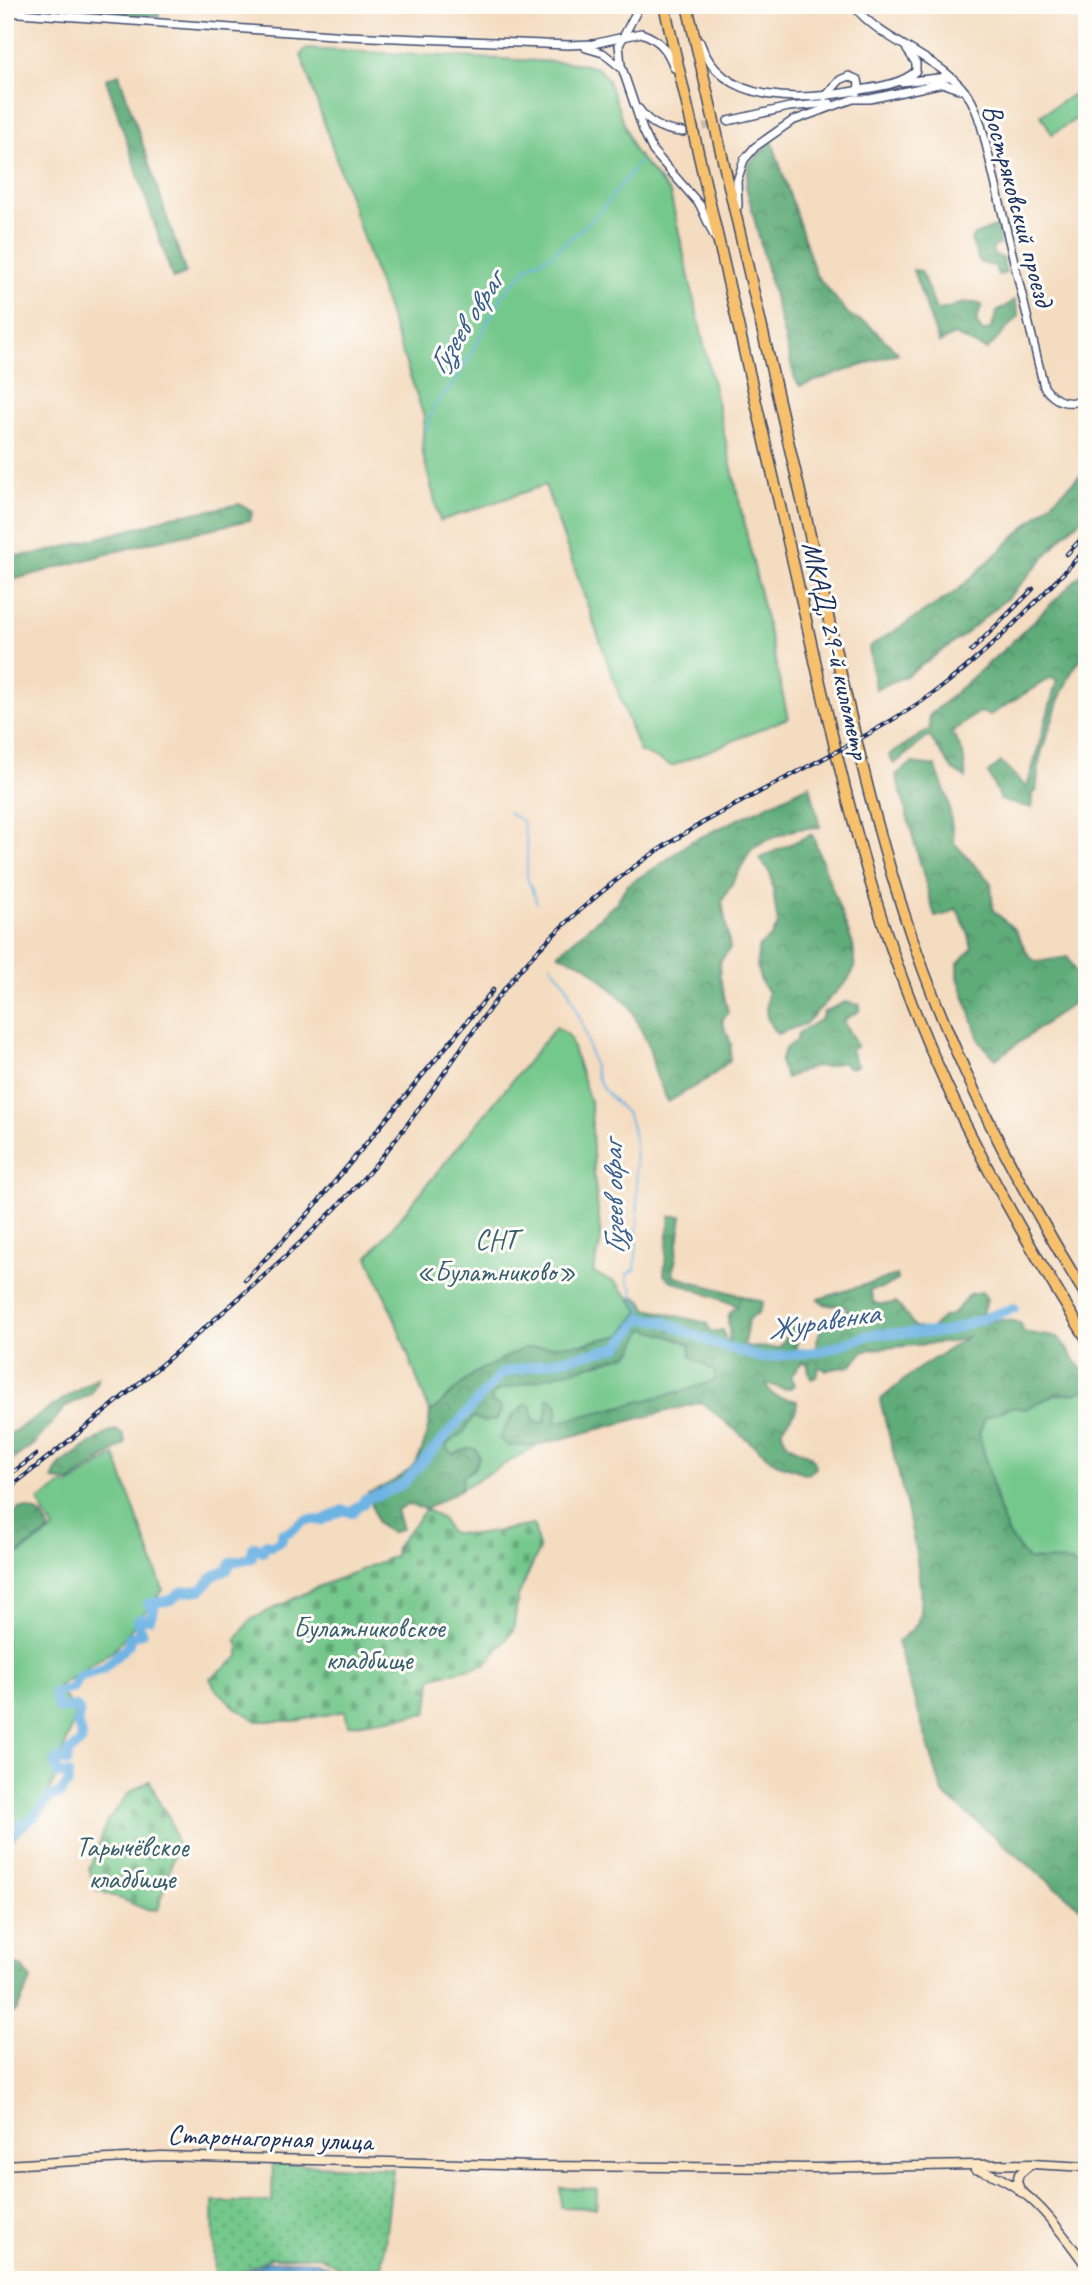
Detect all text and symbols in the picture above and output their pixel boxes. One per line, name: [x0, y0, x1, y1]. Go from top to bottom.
street label: Востряковский проезд: [975, 100, 1063, 313]
water label: Гузеев овраг: [418, 260, 515, 381]
street label: МКАД, 29-й километр: [794, 538, 879, 764]
water label: Гузеев овраг: [593, 1135, 633, 1255]
park label: СНТ «Булатниково»: [416, 1222, 576, 1289]
water label: Журавенка: [764, 1293, 884, 1349]
park label: Булатниковское кладбище: [293, 1610, 447, 1677]
park label: Тарычёвское кладбище: [76, 1829, 190, 1896]
street label: Старонагорная улица: [167, 2116, 376, 2159]

